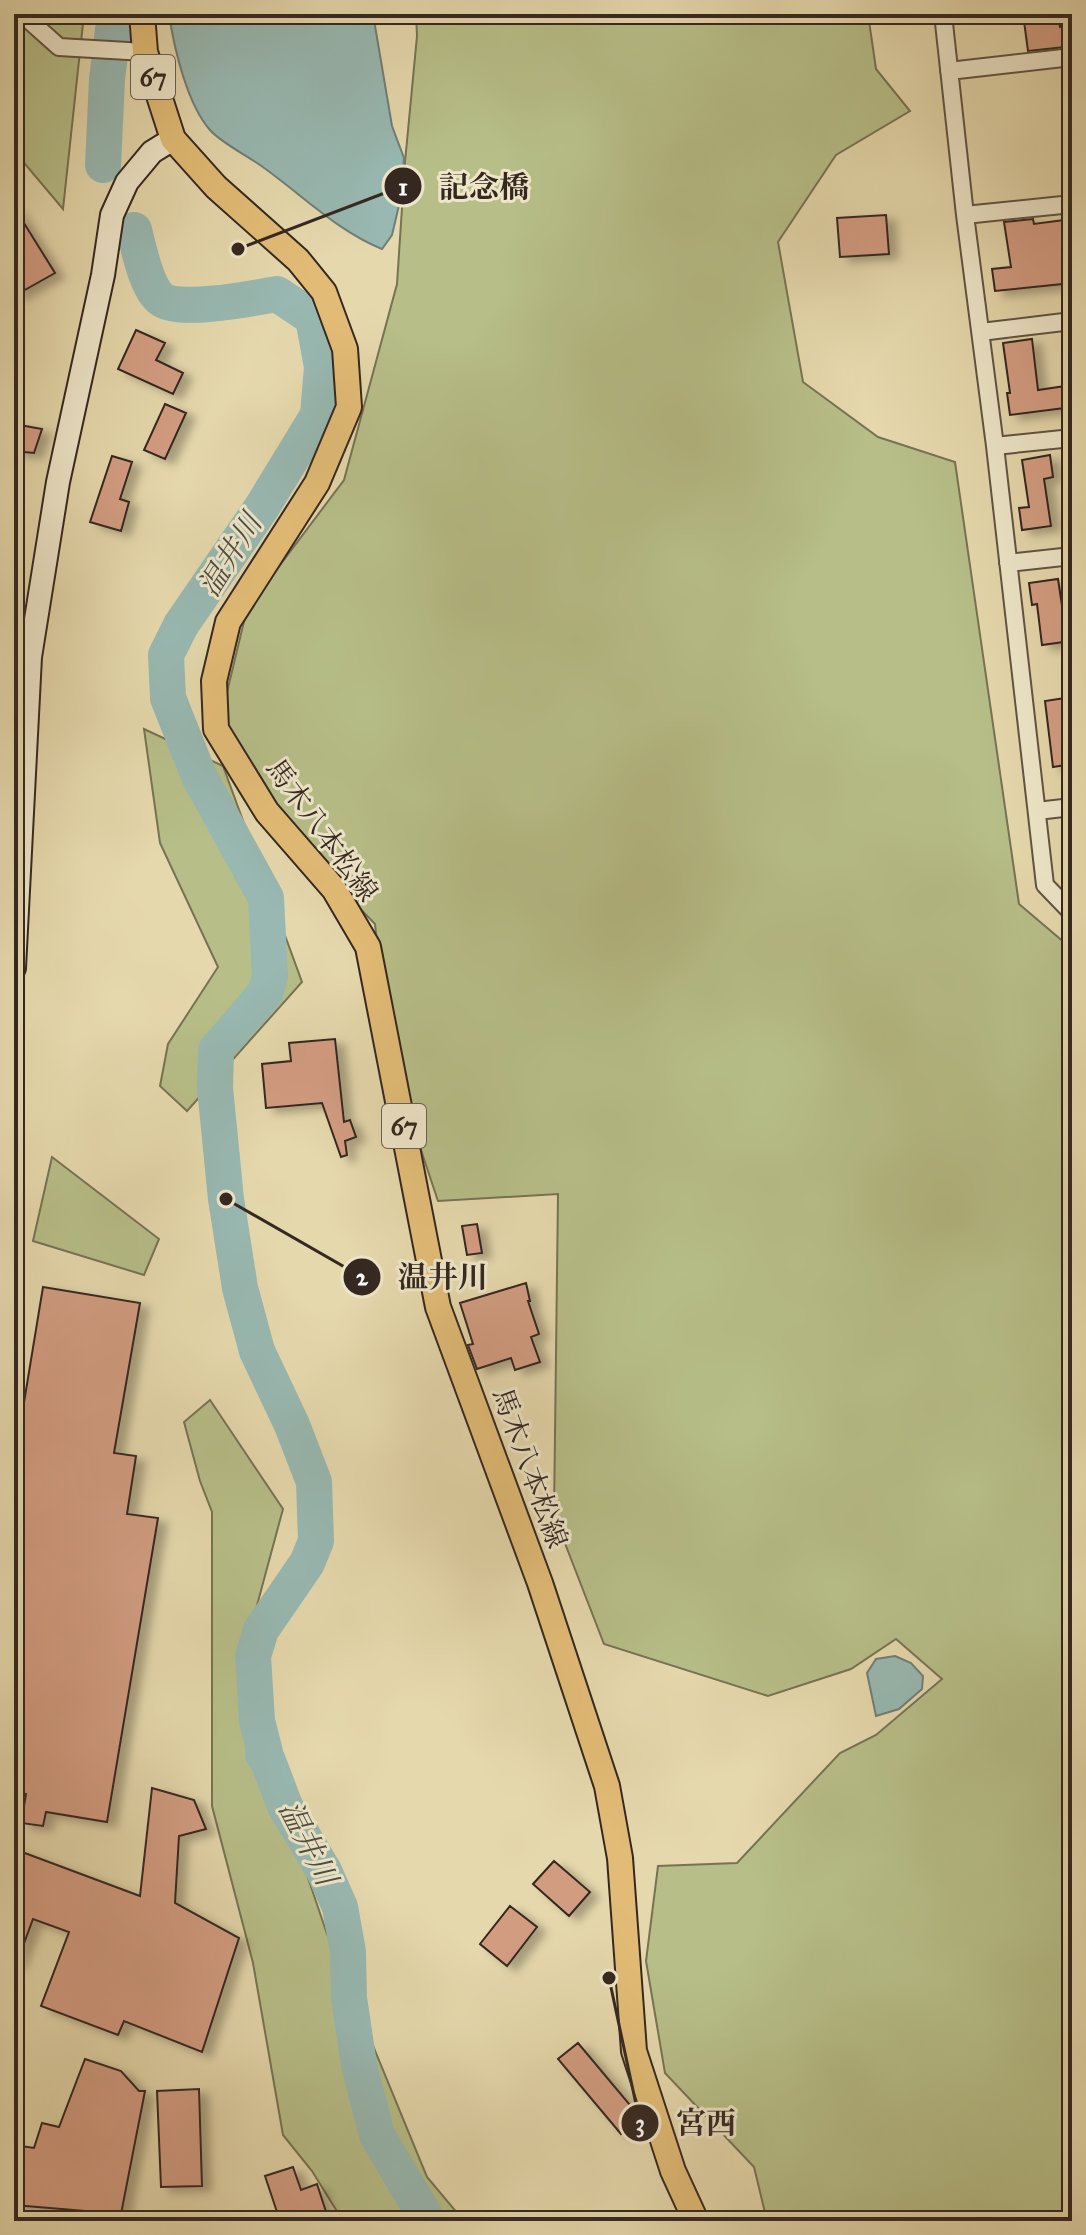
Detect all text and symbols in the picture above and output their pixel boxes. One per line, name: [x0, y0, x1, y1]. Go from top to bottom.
road number: 67: [131, 55, 175, 99]
callout: 記念橋: [383, 159, 545, 213]
text: 記念橋: [439, 169, 529, 205]
text: 1: [398, 172, 408, 202]
water label: 温井川: [191, 505, 271, 603]
street label: 馬木八本松線: [258, 752, 386, 908]
road number: 67: [382, 1104, 426, 1148]
callout: 温井川: [342, 1250, 504, 1304]
text: 温井川: [398, 1259, 488, 1295]
text: 2: [356, 1262, 369, 1292]
street label: 馬木八本松線: [485, 1383, 575, 1553]
water label: 温井川: [272, 1795, 346, 1894]
callout: 宮西: [620, 2096, 752, 2150]
text: 宮西: [676, 2105, 736, 2141]
text: 3: [635, 2108, 645, 2138]

